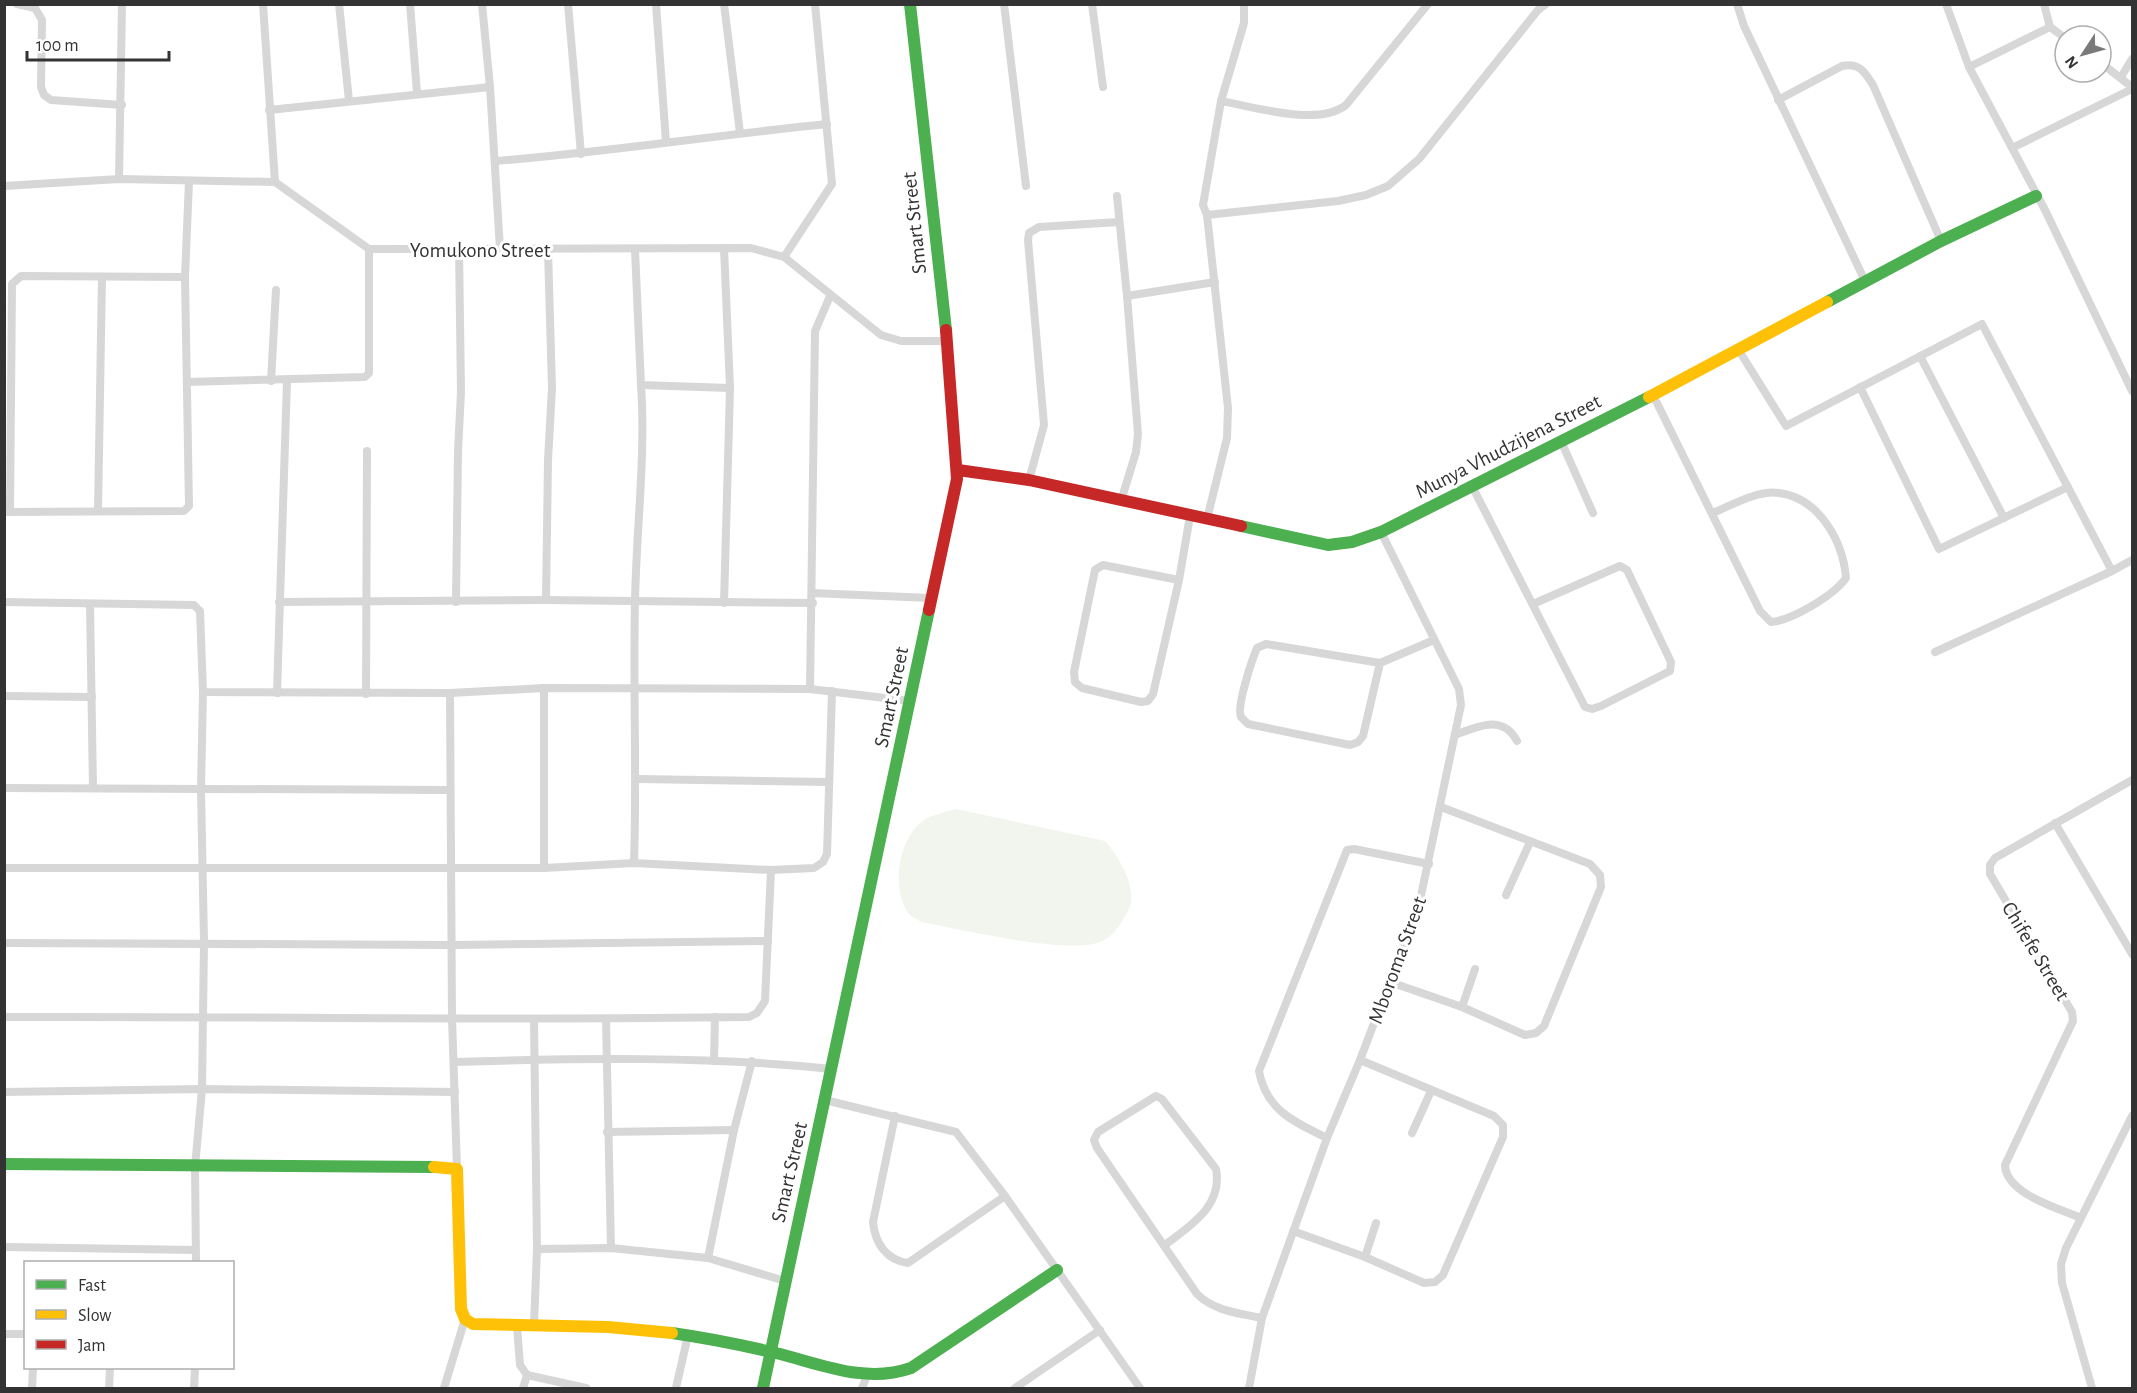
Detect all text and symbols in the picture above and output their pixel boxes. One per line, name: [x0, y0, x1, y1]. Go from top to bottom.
scale bar: [27, 24, 170, 62]
north arrow: [2053, 24, 2113, 84]
text: 100 m: [36, 37, 79, 55]
text: N: [2062, 53, 2081, 71]
street label: Smart Street: [899, 171, 930, 275]
street label: Yomukono Street: [410, 240, 551, 261]
street label: Munya Vhudzijena Street: [1412, 390, 1605, 502]
street label: Smart Street: [871, 645, 912, 749]
street label: Mboroma Street: [1365, 893, 1430, 1027]
street label: Chifefe Street: [1998, 898, 2073, 1005]
street label: Smart Street: [768, 1120, 811, 1224]
legend: [24, 1261, 234, 1369]
text: Fast: [78, 1277, 106, 1295]
text: Slow: [78, 1307, 111, 1325]
text: Jam: [78, 1337, 106, 1355]

